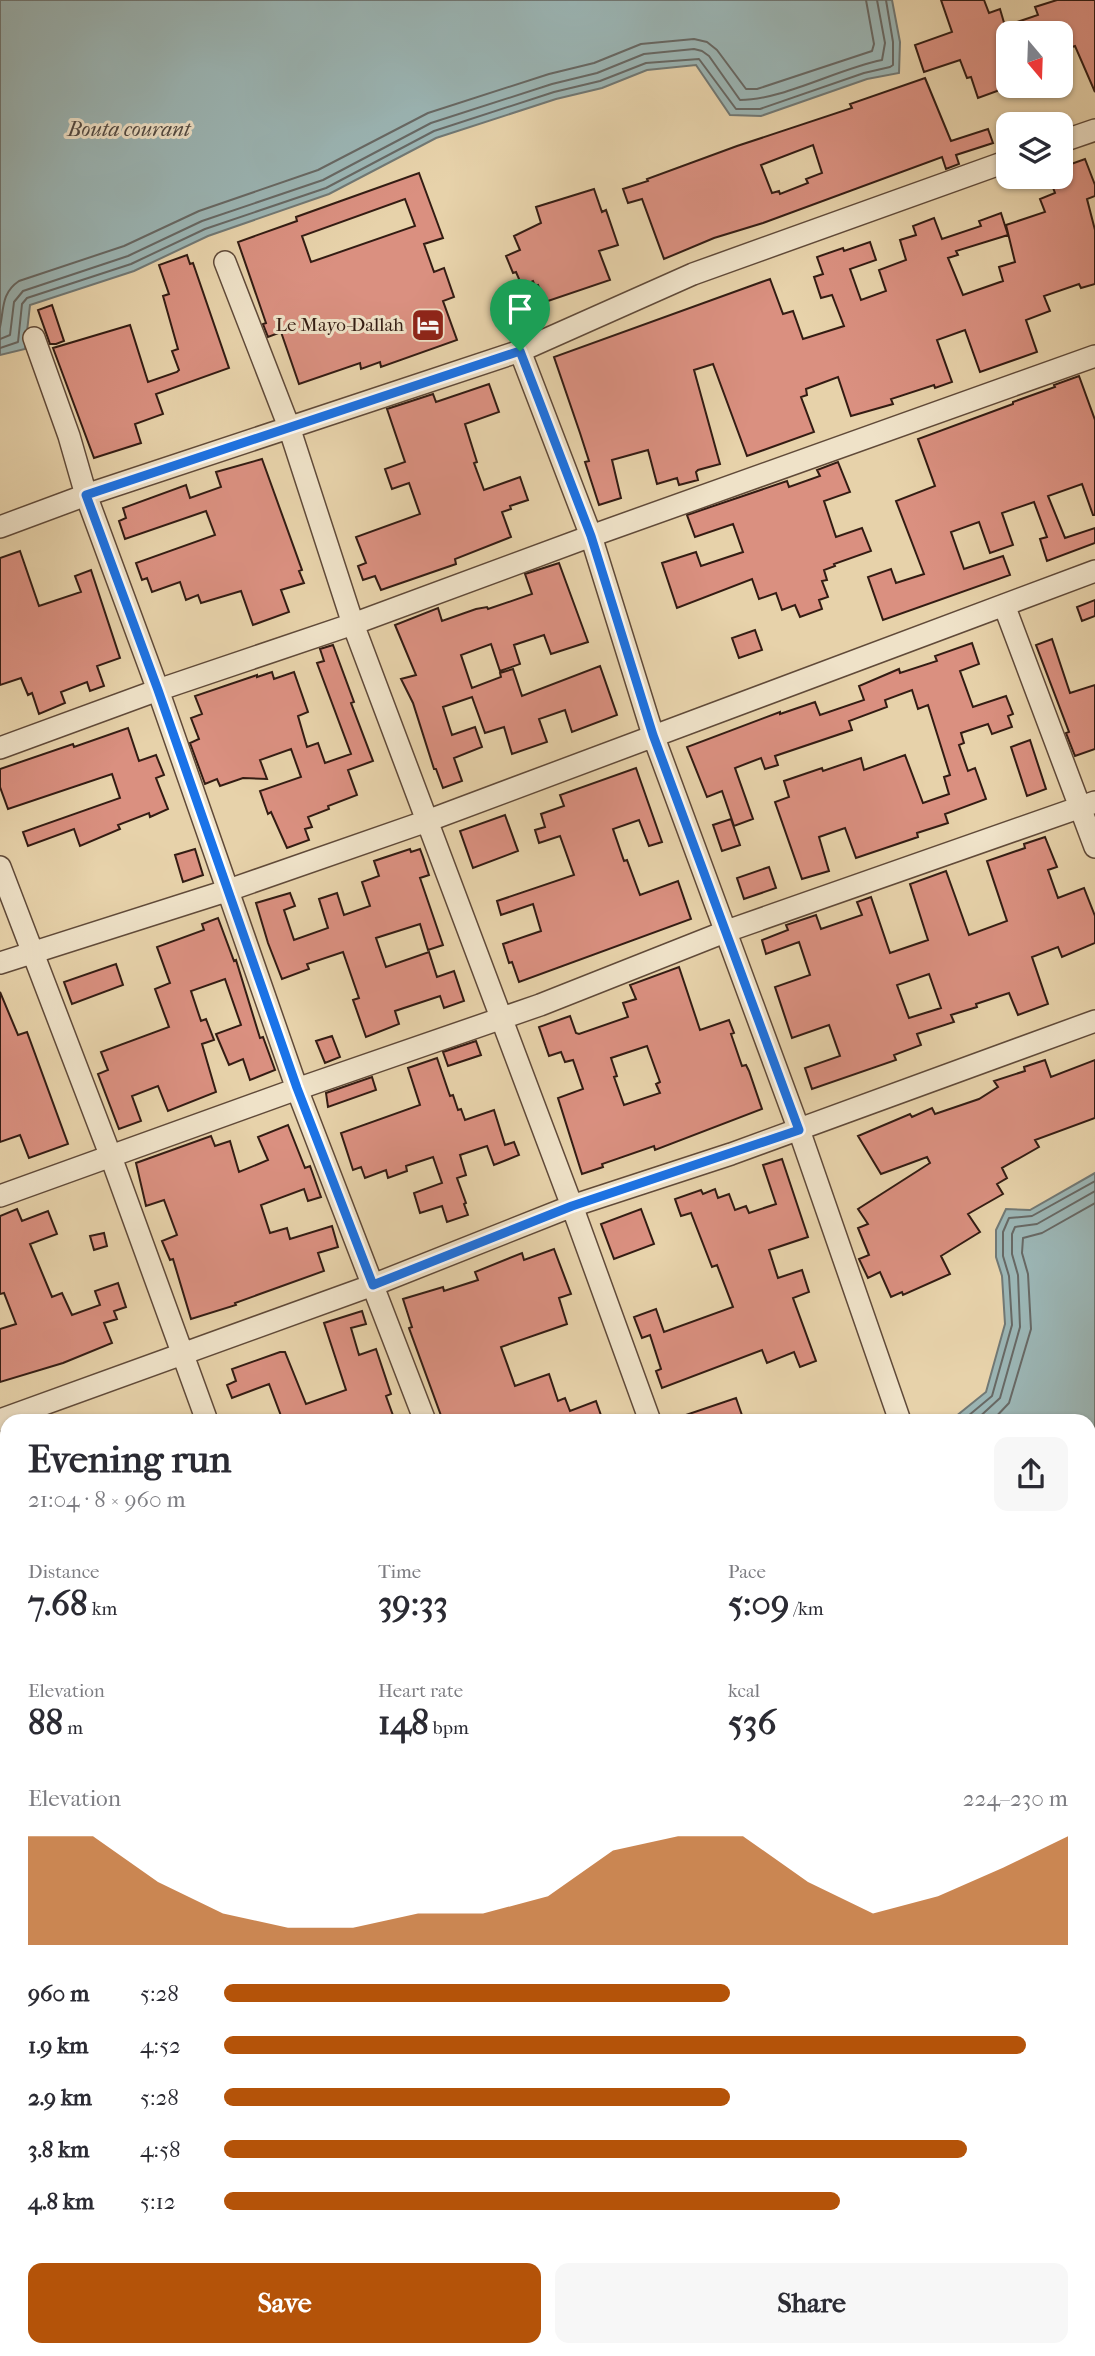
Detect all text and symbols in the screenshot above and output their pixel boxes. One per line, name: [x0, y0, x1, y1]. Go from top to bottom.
north arrow: [996, 21, 1073, 98]
map controls: [996, 21, 1073, 189]
button: layers: [996, 112, 1073, 189]
water label: Bouta courant: [67, 117, 192, 141]
pin: [490, 279, 550, 351]
icon: arrive: [501, 290, 539, 328]
hotel icon: Le Mayo-Dallah: [409, 306, 447, 344]
place label: Le Mayo-Dallah: [276, 314, 404, 336]
text: Evening run: [28, 1437, 231, 1482]
button: share: [994, 1437, 1068, 1511]
text: 21:04 · 8 × 960 m: [28, 1486, 186, 1513]
text: Distance: [28, 1561, 99, 1583]
text: Time: [378, 1561, 421, 1583]
text: Pace: [728, 1561, 766, 1583]
text: 7.68: [28, 1583, 88, 1624]
text: 39:33: [378, 1583, 448, 1624]
text: 5:09: [728, 1583, 789, 1624]
text: km: [88, 1598, 117, 1620]
text: /km: [789, 1598, 824, 1620]
text: Elevation: [28, 1680, 105, 1702]
text: Heart rate: [378, 1680, 463, 1702]
text: kcal: [728, 1680, 760, 1702]
text: 88: [28, 1702, 63, 1743]
text: 148: [378, 1702, 429, 1743]
text: 536: [728, 1702, 776, 1743]
text: m: [63, 1717, 83, 1739]
text: bpm: [429, 1717, 469, 1739]
text: Elevation: [28, 1785, 121, 1812]
text: 224–230 m: [963, 1785, 1068, 1812]
text: 960 m: [28, 1980, 89, 2007]
text: 5:28: [140, 1980, 179, 2007]
text: 1.9 km: [28, 2032, 88, 2059]
text: 4:52: [140, 2032, 181, 2059]
text: 2.9 km: [28, 2084, 92, 2111]
text: 5:28: [140, 2084, 179, 2111]
text: 3.8 km: [28, 2136, 89, 2163]
text: 4:58: [140, 2136, 181, 2163]
text: 4.8 km: [28, 2188, 94, 2215]
text: 5:12: [140, 2188, 176, 2215]
button: Save: [28, 2263, 541, 2343]
button: Share: [555, 2263, 1068, 2343]

